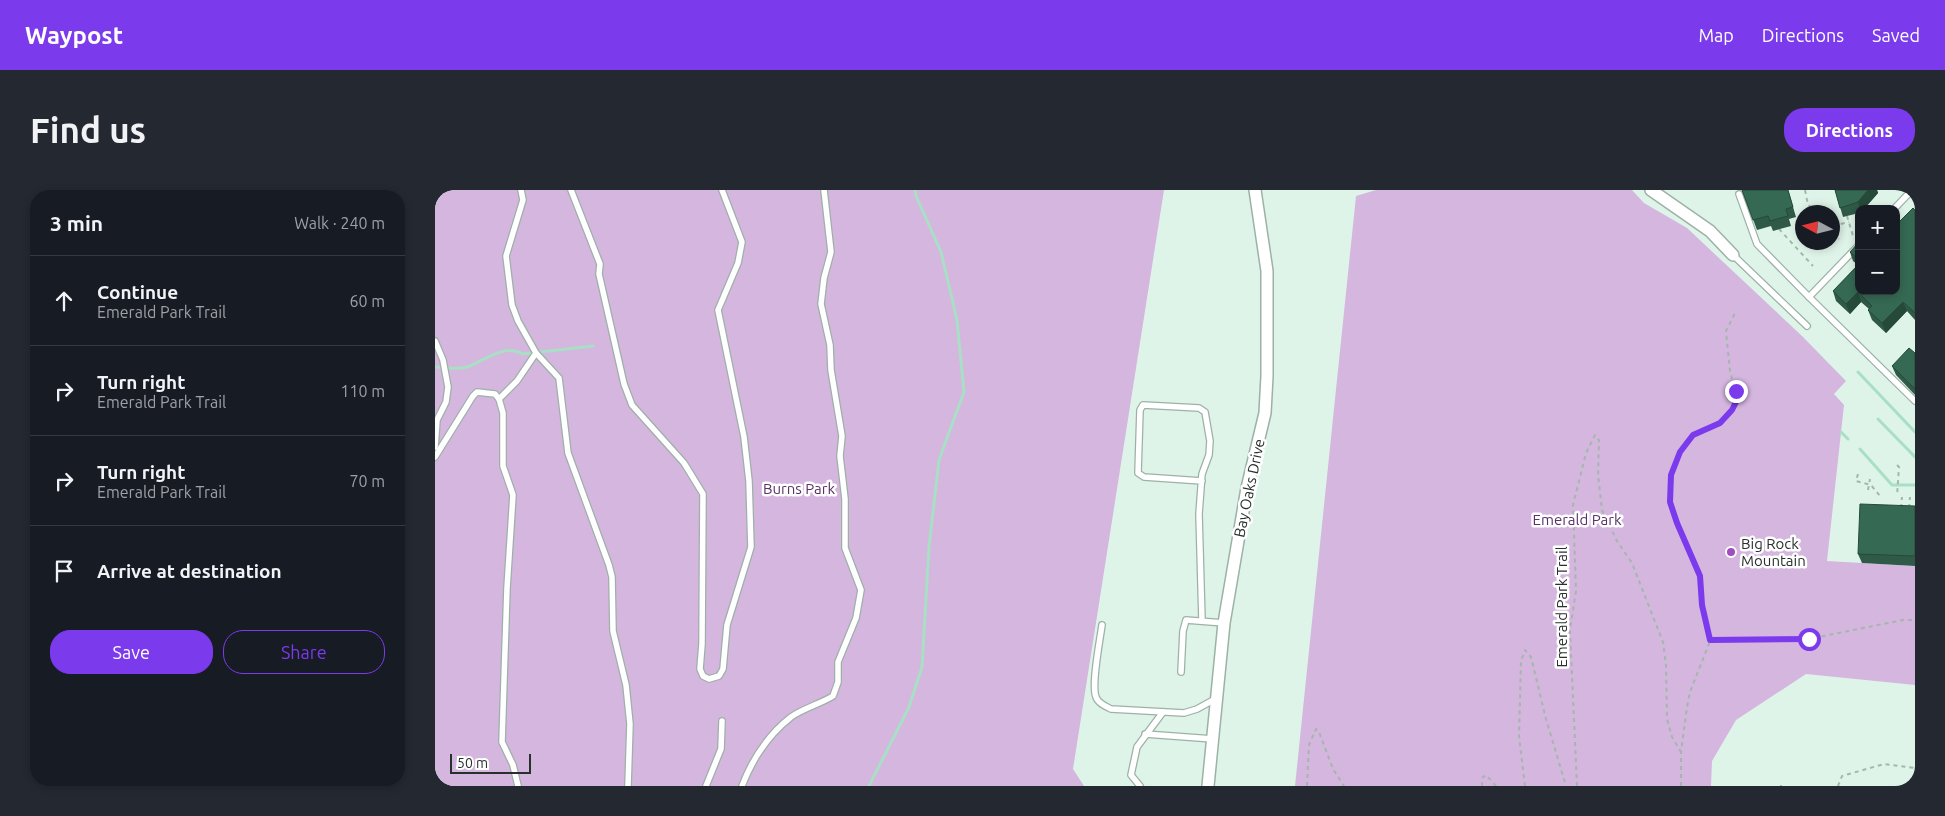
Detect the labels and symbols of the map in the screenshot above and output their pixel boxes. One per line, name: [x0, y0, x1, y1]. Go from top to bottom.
north arrow: [1795, 205, 1840, 250]
route end: [1725, 380, 1748, 403]
street label: Bay Oaks Drive: [1230, 437, 1268, 539]
park label: Burns Park: [763, 480, 835, 497]
park label: Emerald Park: [1533, 511, 1622, 528]
place label: Big Rock Mountain: [1741, 535, 1806, 569]
street label: Emerald Park Trail: [1553, 546, 1570, 668]
marker: Big Rock Mountain: [1725, 546, 1737, 558]
route start: [1798, 628, 1821, 651]
scale bar: [450, 751, 531, 774]

